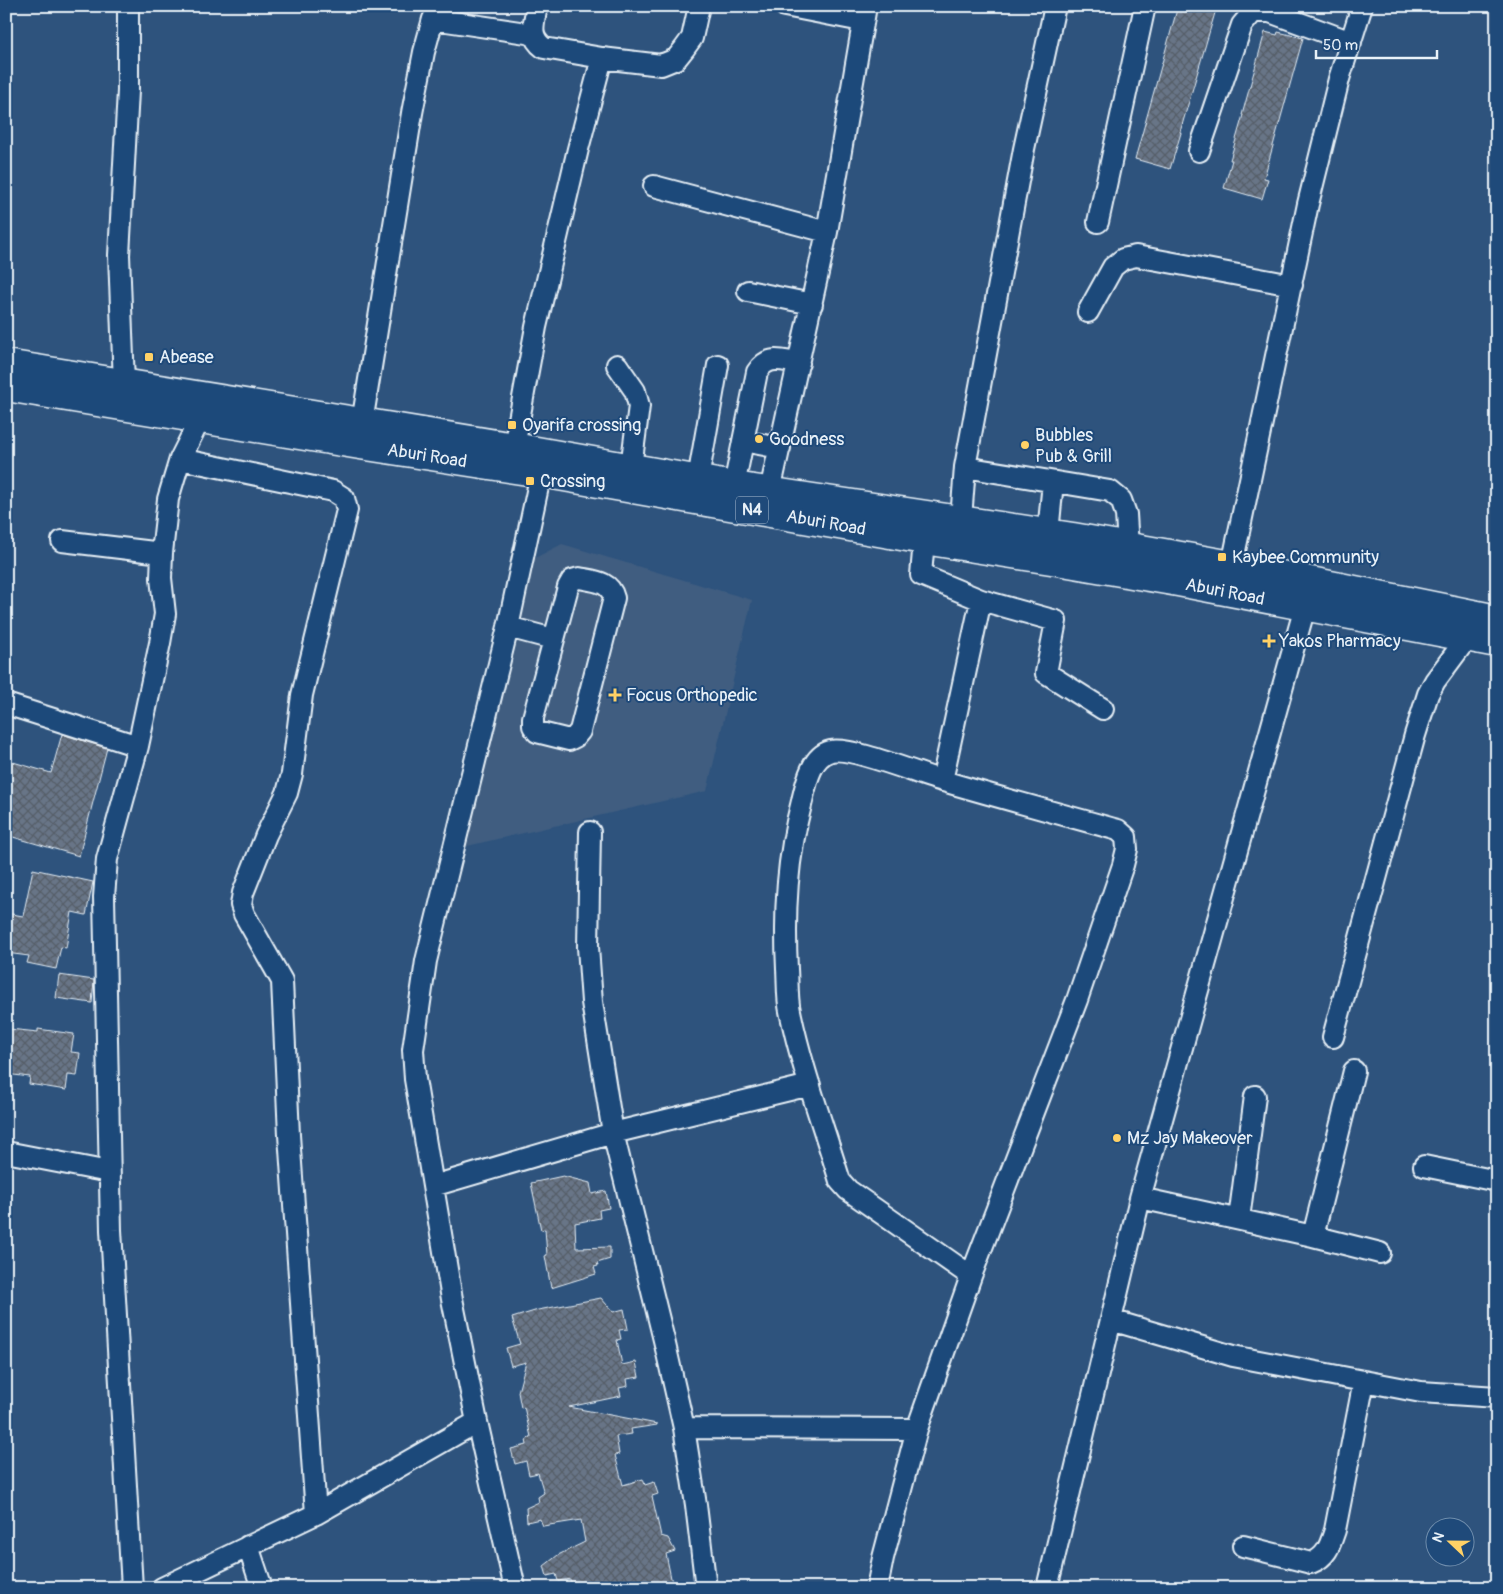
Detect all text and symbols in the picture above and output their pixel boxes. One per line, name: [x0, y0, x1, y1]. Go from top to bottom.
scale bar: [1316, 28, 1437, 60]
text: 50 m: [1323, 36, 1358, 55]
place label: Abease: [159, 346, 214, 369]
marker: Abease: [143, 351, 155, 363]
place label: Oyarifa crossing: [522, 414, 641, 437]
marker: Oyarifa crossing: [506, 419, 518, 431]
place label: Bubbles Pub & Grill: [1035, 424, 1112, 468]
place label: Goodness: [769, 428, 844, 451]
marker: Goodness: [753, 433, 765, 445]
street label: Aburi Road: [386, 438, 468, 474]
marker: Bubbles Pub & Grill: [1019, 439, 1031, 451]
place label: Crossing: [540, 470, 605, 493]
marker: Crossing: [524, 475, 536, 487]
road number: N4: [736, 496, 768, 524]
street label: Aburi Road: [784, 505, 868, 541]
place label: Kaybee Community: [1232, 546, 1379, 569]
marker: Kaybee Community: [1216, 551, 1228, 563]
street label: Aburi Road: [1183, 573, 1267, 611]
place label: Yakos Pharmacy: [1278, 630, 1401, 653]
marker: Yakos Pharmacy: [1263, 635, 1275, 647]
place label: Focus Orthopedic: [626, 684, 758, 707]
marker: Focus Orthopedic: [608, 688, 622, 702]
place label: Mz Jay Makeover: [1127, 1127, 1253, 1150]
marker: Mz Jay Makeover: [1111, 1132, 1123, 1144]
north arrow: [1426, 1516, 1476, 1566]
text: N: [1429, 1530, 1448, 1545]

